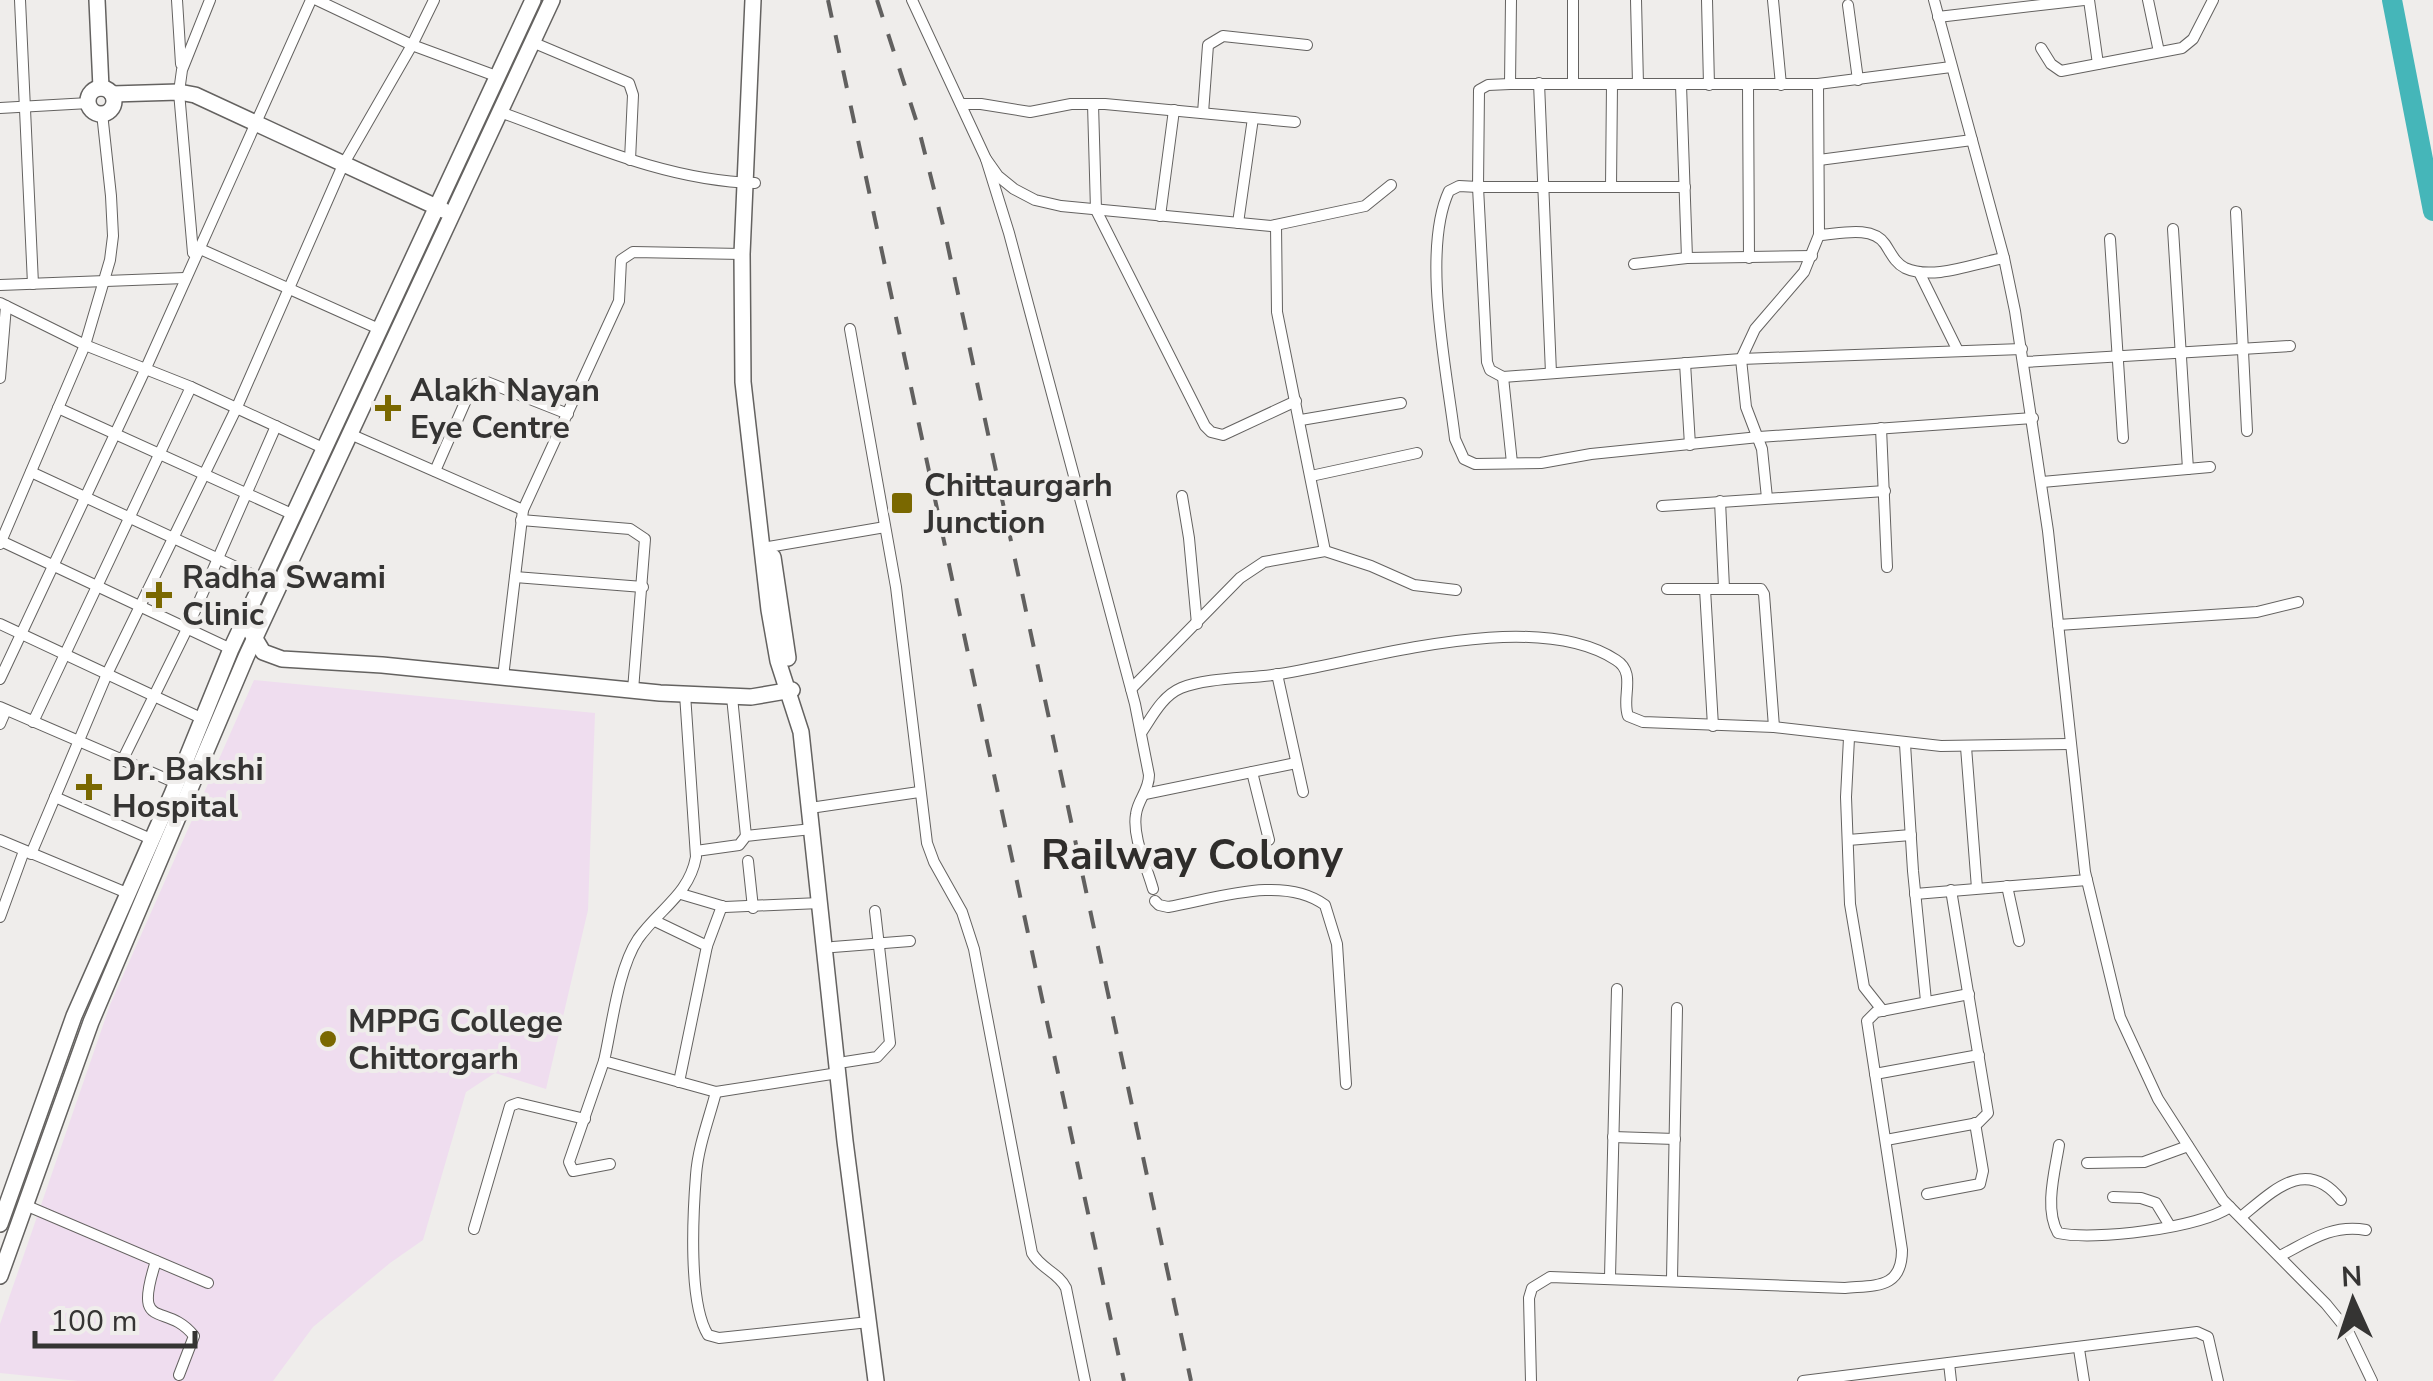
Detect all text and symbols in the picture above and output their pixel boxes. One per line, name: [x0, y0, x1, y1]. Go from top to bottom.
place label: Alakh Nayan Eye Centre: [410, 369, 600, 449]
marker: Alakh Nayan Eye Centre: [375, 395, 401, 421]
place label: Chittaurgarh Junction: [923, 464, 1113, 544]
marker: Chittaurgarh Junction: [889, 490, 915, 516]
place label: Radha Swami Clinic: [182, 556, 386, 636]
marker: Radha Swami Clinic: [146, 582, 172, 608]
place label: Dr. Bakshi Hospital: [112, 748, 264, 828]
marker: Dr. Bakshi Hospital: [76, 774, 102, 800]
district label: Railway Colony: [1041, 827, 1344, 884]
place label: MPPG College Chittorgarh: [348, 1000, 563, 1080]
marker: MPPG College Chittorgarh: [317, 1028, 339, 1050]
north arrow: [2303, 1251, 2403, 1351]
text: N: [2340, 1258, 2363, 1297]
scale bar: [35, 1286, 195, 1348]
text: 100 m: [50, 1301, 137, 1342]

